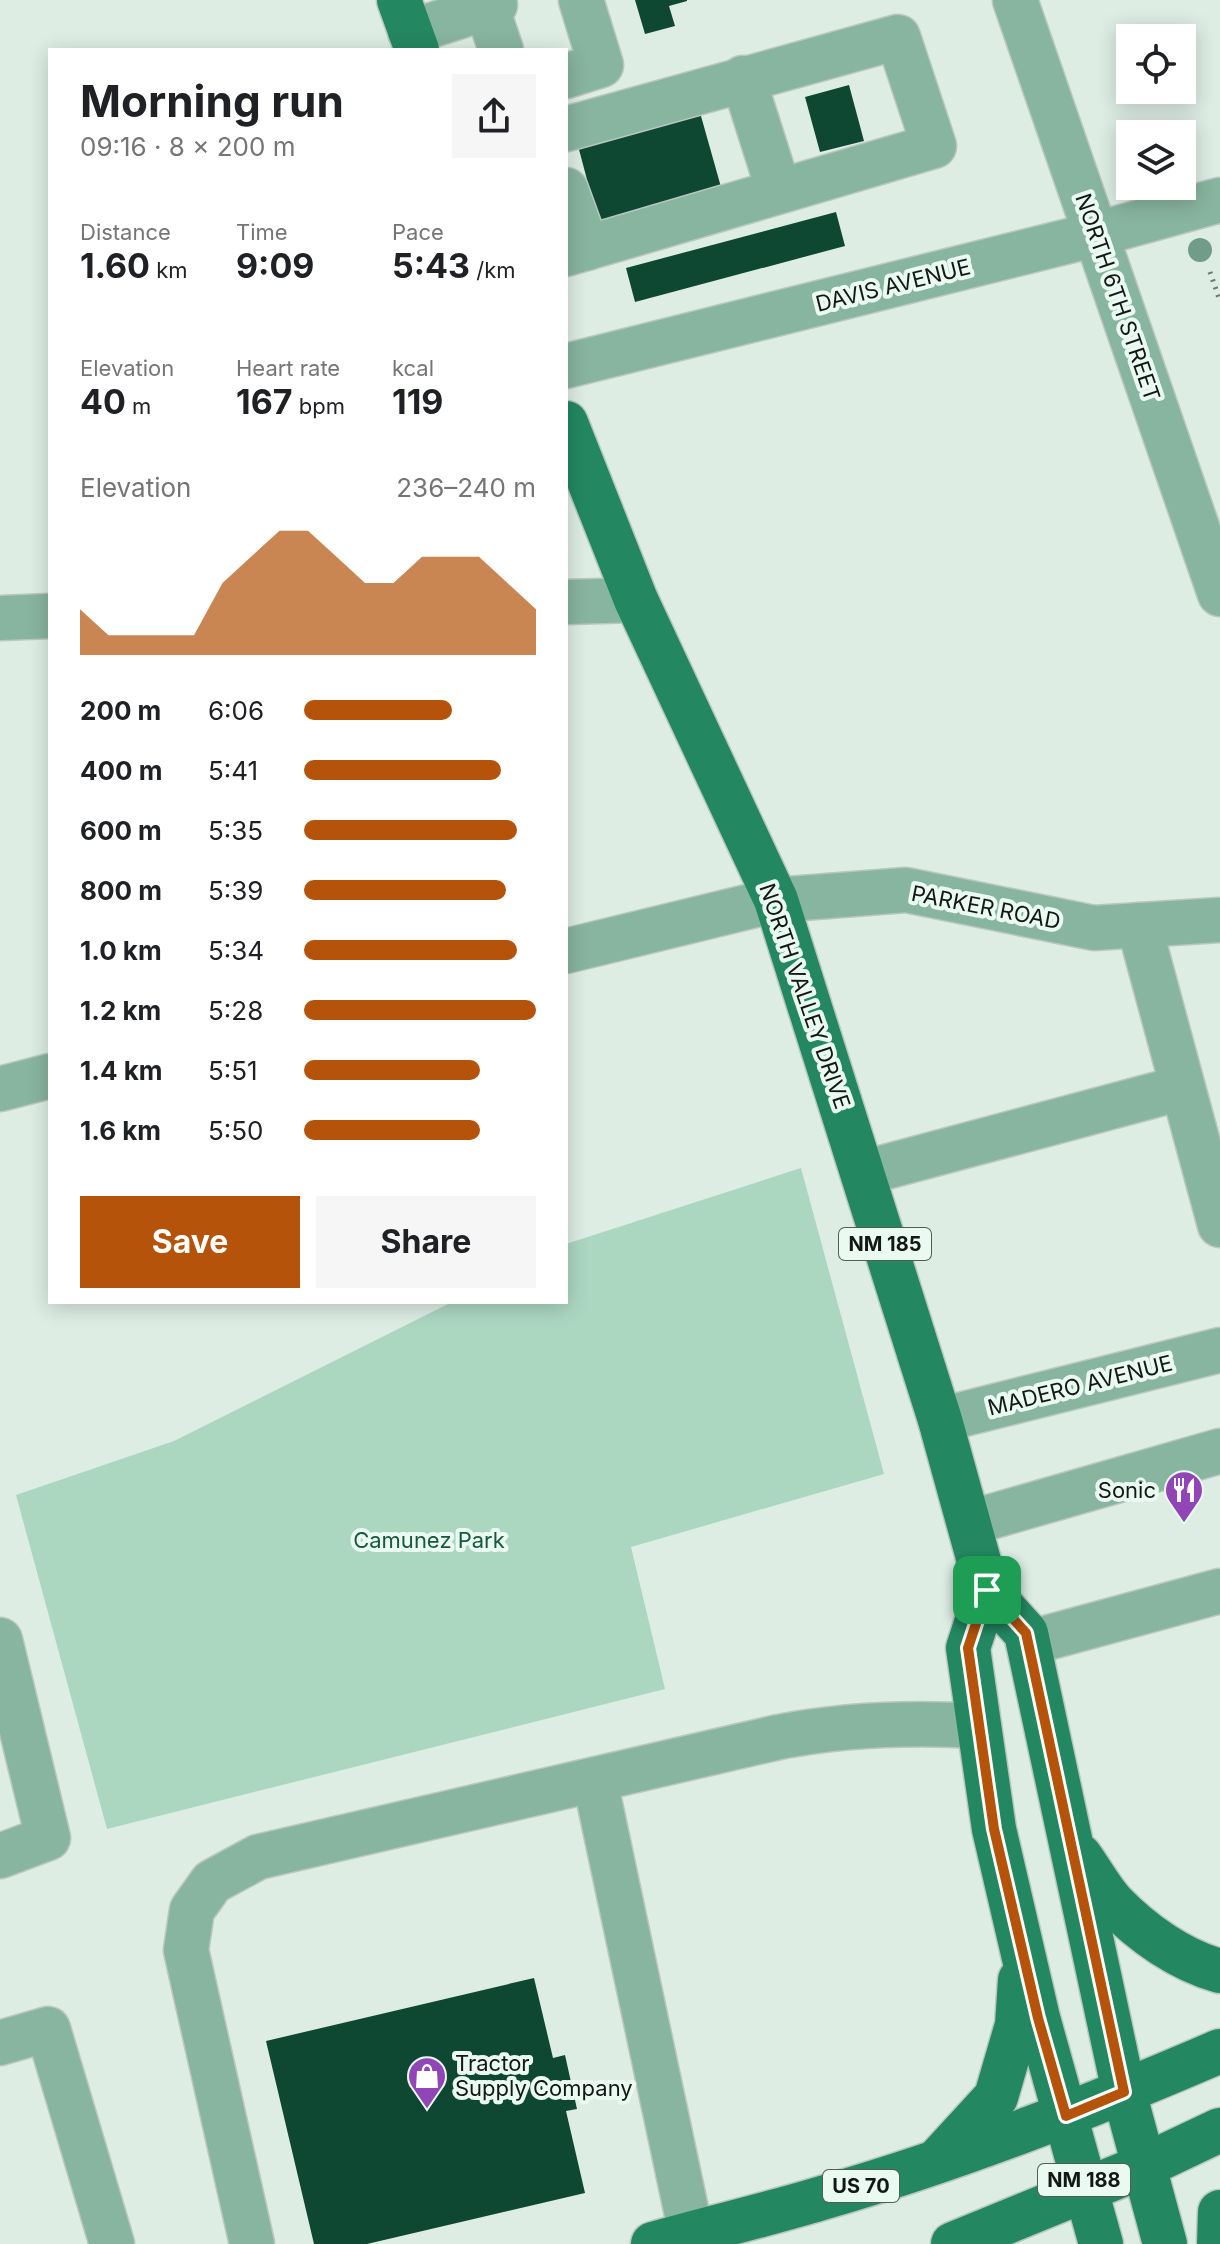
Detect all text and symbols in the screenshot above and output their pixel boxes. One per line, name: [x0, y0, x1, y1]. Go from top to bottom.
map controls: [1116, 24, 1196, 200]
button: locate: [1116, 24, 1196, 104]
text: Morning run: [80, 74, 344, 128]
button: share: [452, 74, 536, 158]
button: layers: [1116, 120, 1196, 200]
text: 09:16 · 8 × 200 m: [80, 131, 296, 162]
street label: NORTH 6TH STREET: [1070, 190, 1166, 404]
text: Distance: [80, 219, 171, 245]
text: Time: [236, 219, 288, 245]
text: Pace: [392, 219, 444, 245]
text: 1.60: [80, 245, 150, 286]
text: 9:09: [236, 245, 314, 286]
text: 5:43: [392, 245, 470, 286]
street label: DAVIS AVENUE: [813, 253, 973, 317]
text: km: [150, 257, 188, 283]
text: /km: [470, 257, 516, 283]
text: Elevation: [80, 355, 174, 381]
text: Heart rate: [236, 355, 340, 381]
text: kcal: [392, 355, 434, 381]
text: 40: [80, 381, 126, 422]
text: 167: [236, 381, 293, 422]
text: 119: [392, 381, 443, 422]
text: m: [126, 393, 151, 419]
text: bpm: [293, 393, 345, 419]
text: Elevation: [80, 472, 191, 503]
text: 236–240 m: [396, 472, 536, 503]
text: 200 m: [80, 695, 161, 726]
text: 6:06: [208, 695, 264, 726]
text: 400 m: [80, 755, 163, 786]
text: 5:41: [208, 755, 258, 786]
text: 600 m: [80, 815, 162, 846]
text: 5:35: [208, 815, 263, 846]
text: 800 m: [80, 875, 162, 906]
text: 5:39: [208, 875, 263, 906]
street label: NORTH VALLEY DRIVE: [754, 880, 856, 1112]
street label: PARKER ROAD: [909, 880, 1063, 934]
text: 1.0 km: [80, 935, 162, 966]
text: 5:34: [208, 935, 264, 966]
text: 1.2 km: [80, 995, 161, 1026]
text: 5:28: [208, 995, 263, 1026]
text: 1.4 km: [80, 1055, 162, 1086]
text: 5:51: [208, 1055, 258, 1086]
text: 1.6 km: [80, 1115, 161, 1146]
text: 5:50: [208, 1115, 264, 1146]
button: Save: [80, 1196, 300, 1288]
button: Share: [316, 1196, 536, 1288]
road number: NM 185: [839, 1228, 931, 1260]
street label: MADERO AVENUE: [985, 1349, 1175, 1421]
restaurant icon: Sonic: [1163, 1469, 1205, 1524]
place label: Sonic: [1098, 1477, 1156, 1503]
park label: Camunez Park: [353, 1527, 505, 1553]
pin: [953, 1556, 1021, 1624]
icon: arrive: [965, 1568, 1009, 1612]
place label: Tractor Supply Company: [455, 2050, 633, 2101]
shop icon: Tractor Supply Company: [406, 2055, 448, 2110]
road number: NM 188: [1038, 2164, 1130, 2196]
road number: US 70: [823, 2170, 899, 2202]

